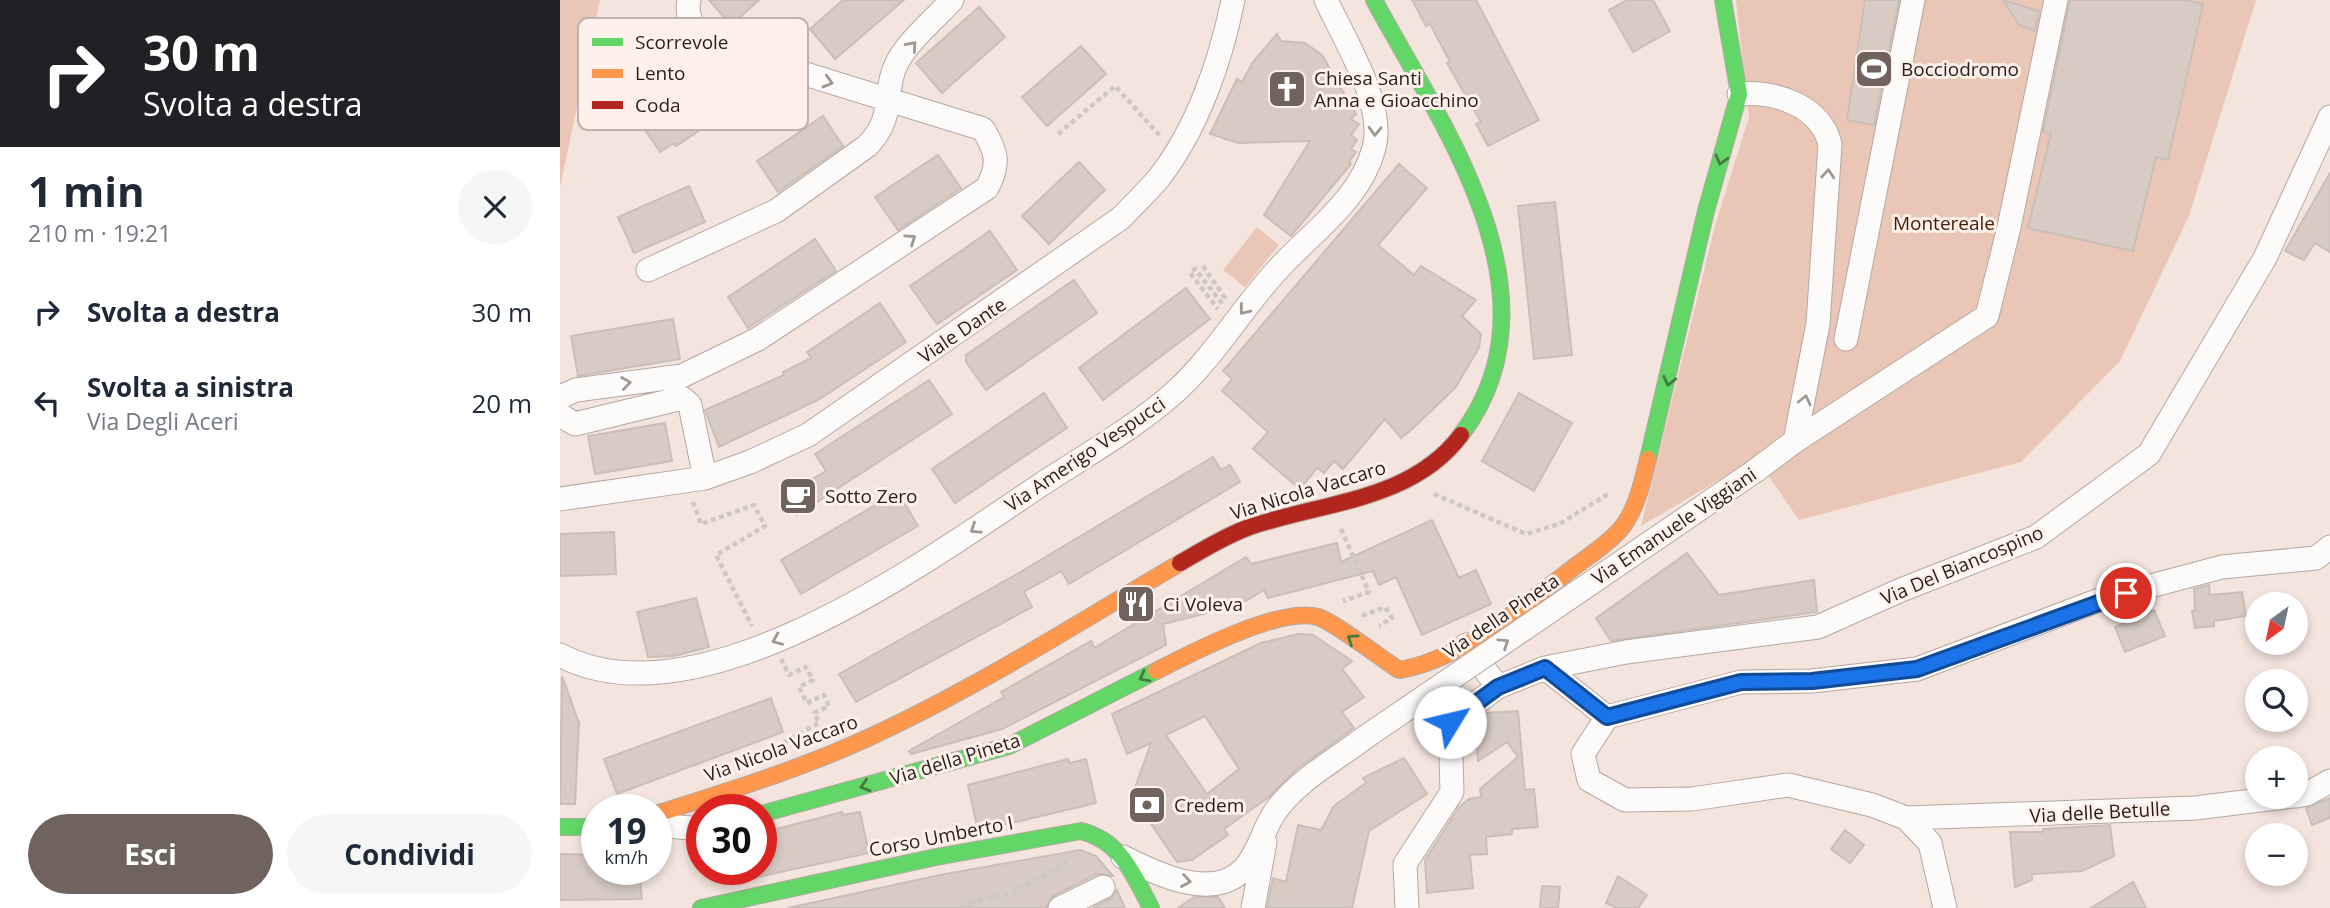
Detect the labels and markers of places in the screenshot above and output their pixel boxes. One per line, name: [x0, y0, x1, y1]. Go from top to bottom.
sports icon: Bocciodromo: [1853, 48, 1895, 90]
place label: Bocciodromo: [1901, 56, 2019, 82]
place label: Chiesa Santi Anna e Gioacchino: [1314, 65, 1479, 113]
church icon: Chiesa Santi Anna e Gioacchino: [1266, 68, 1308, 110]
cafe icon: Sotto Zero: [777, 475, 819, 517]
place label: Sotto Zero: [825, 483, 918, 509]
pin: [2096, 563, 2156, 623]
restaurant icon: Ci Voleva: [1115, 583, 1157, 625]
place label: Ci Voleva: [1163, 591, 1243, 617]
bank icon: Credem: [1126, 784, 1168, 826]
place label: Credem: [1174, 792, 1244, 818]

